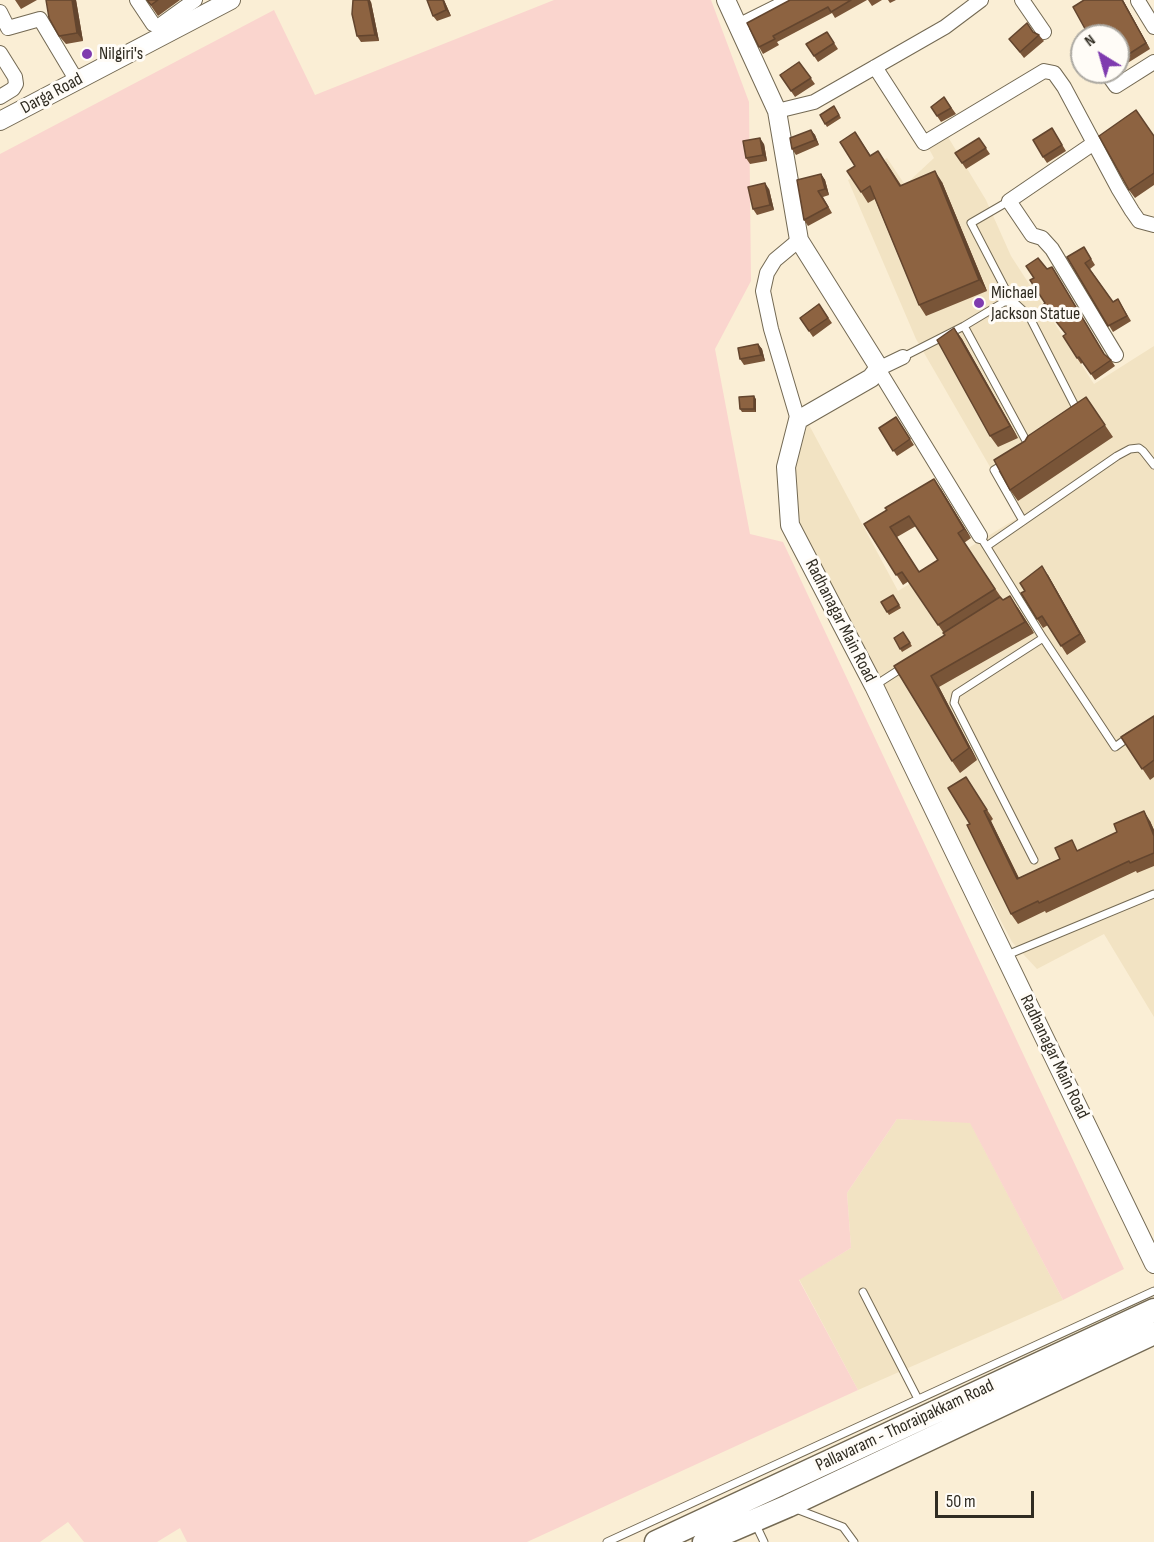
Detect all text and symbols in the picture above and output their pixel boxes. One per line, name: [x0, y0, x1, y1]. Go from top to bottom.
north arrow: [1070, 24, 1130, 84]
text: N: [1081, 31, 1099, 51]
place label: Nilgiri's: [99, 43, 143, 65]
marker: Nilgiri's: [80, 47, 94, 61]
street label: Darga Road: [17, 69, 87, 119]
place label: Michael Jackson Statue: [991, 282, 1080, 324]
marker: Michael Jackson Statue: [972, 296, 986, 310]
street label: Radhanagar Main Road: [800, 556, 880, 686]
street label: Radhanagar Main Road: [1015, 991, 1093, 1123]
street label: Pallavaram - Thoraipakkam Road: [812, 1375, 998, 1477]
scale bar: [938, 1479, 1037, 1517]
text: 50 m: [946, 1491, 976, 1512]

